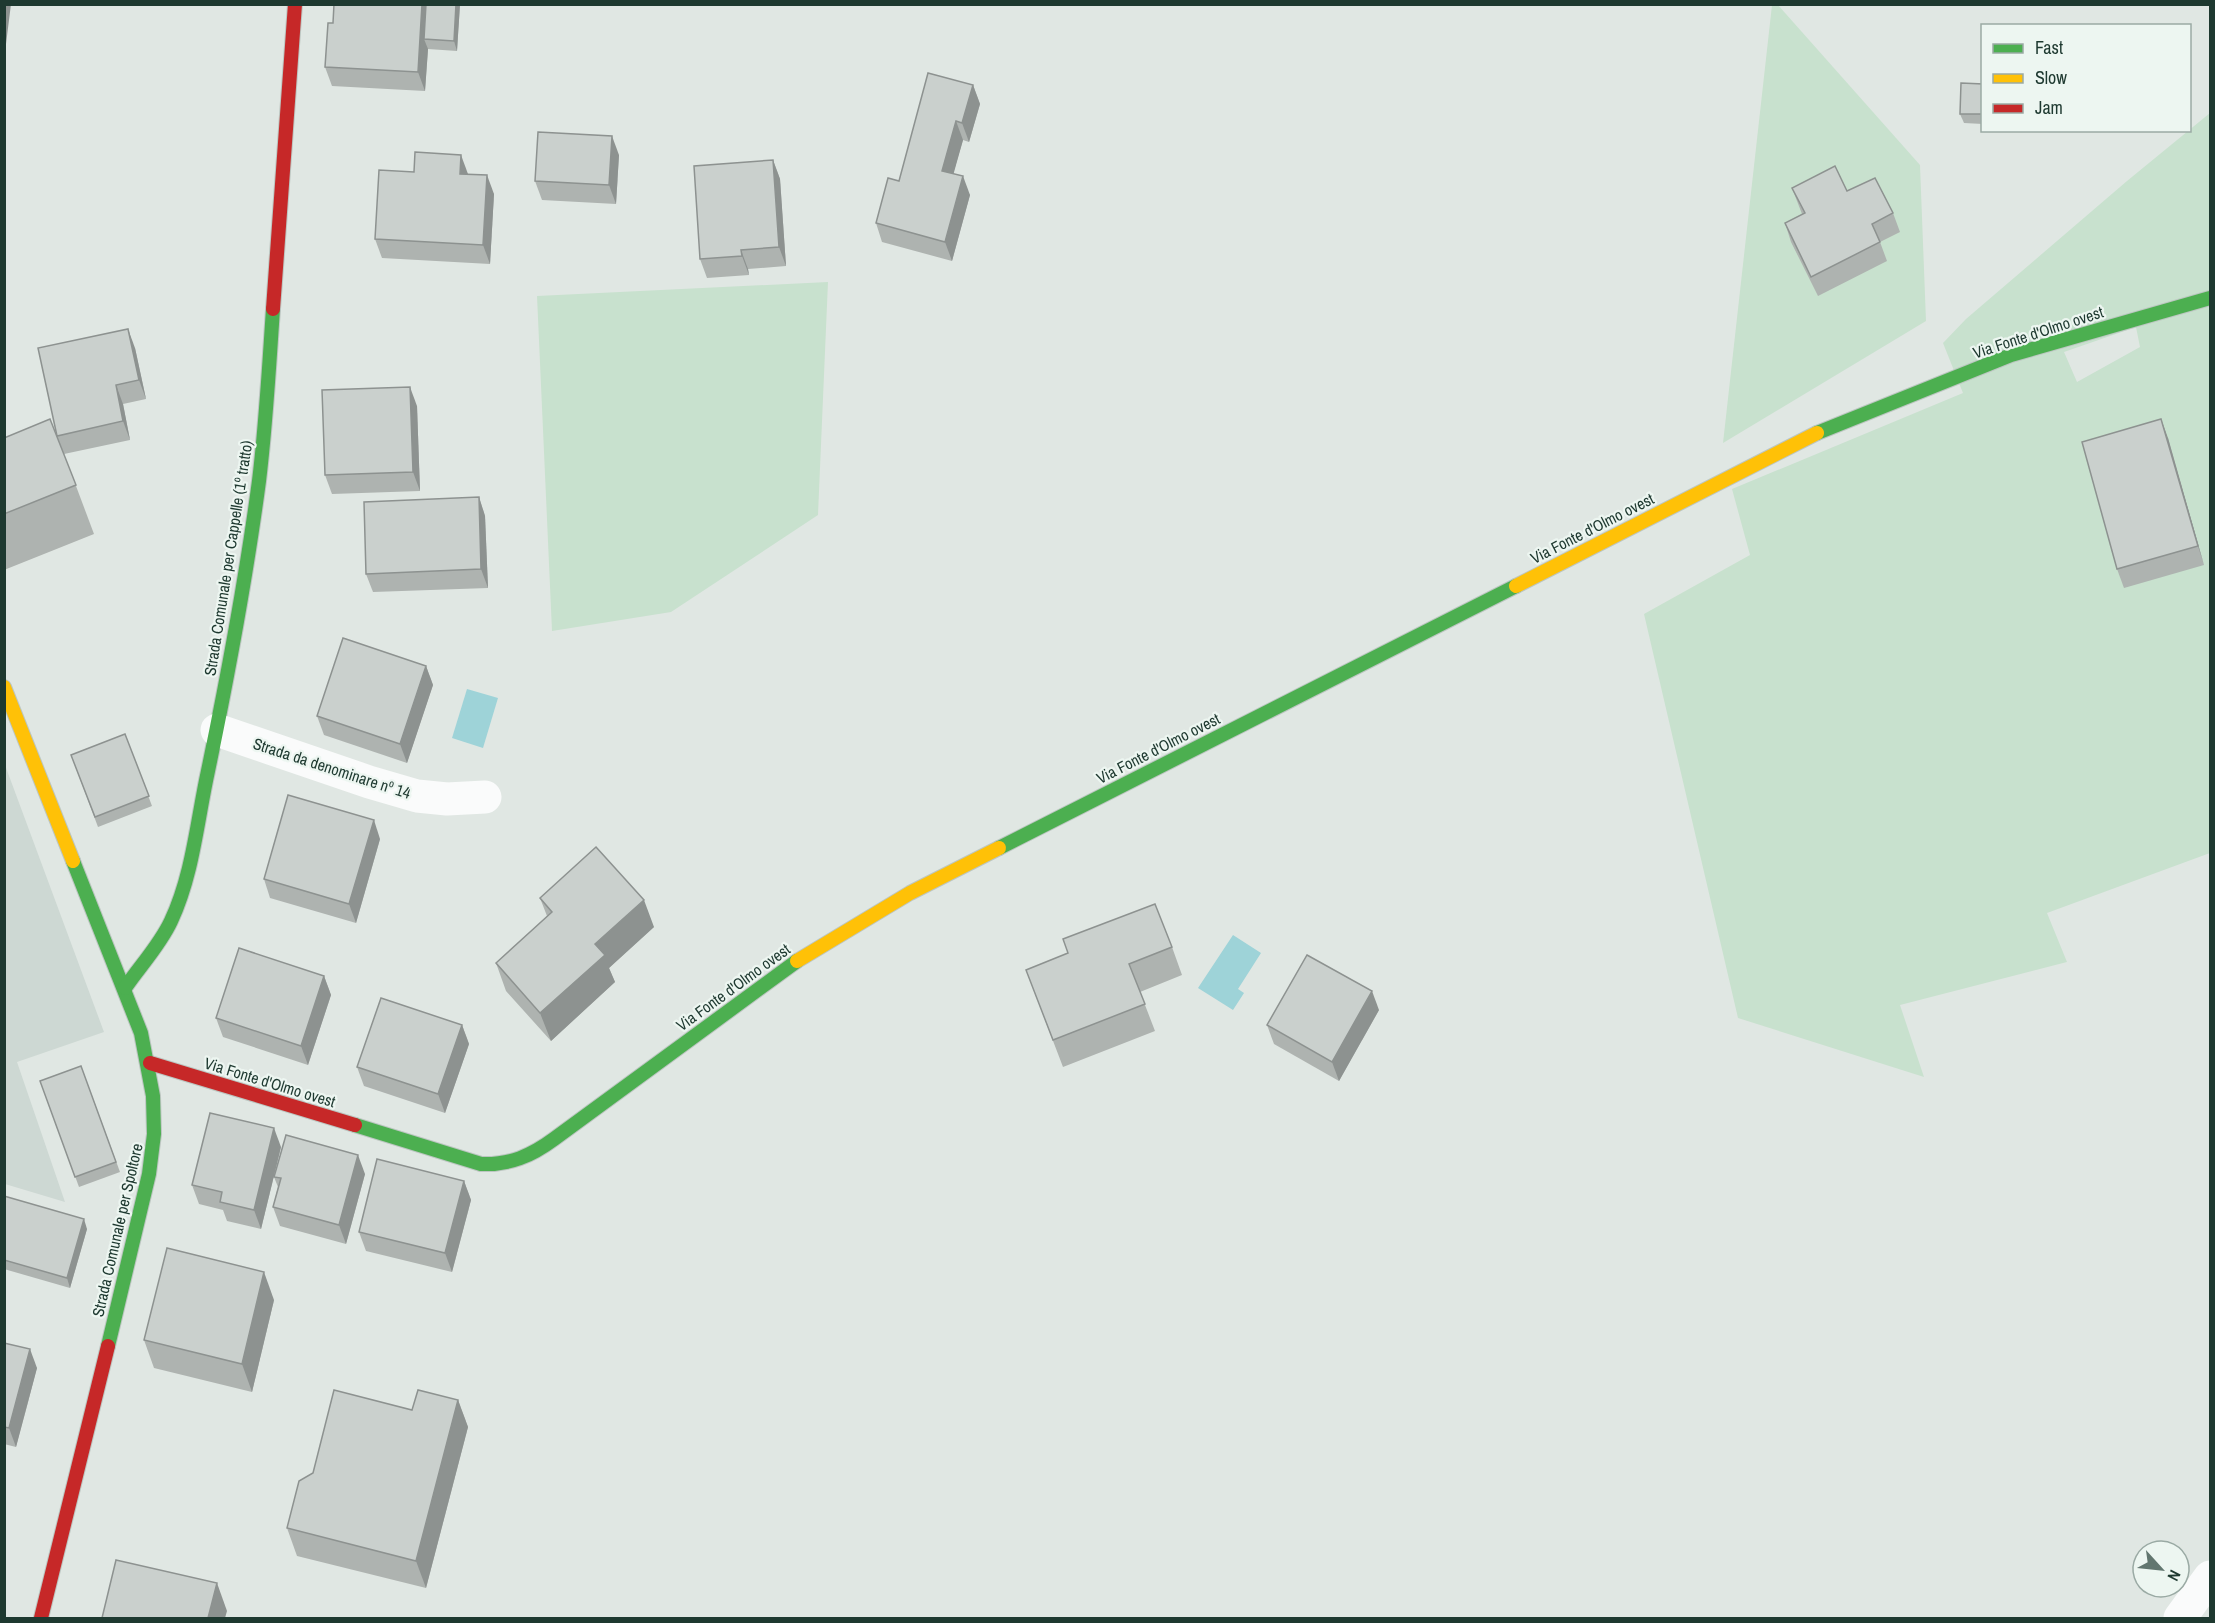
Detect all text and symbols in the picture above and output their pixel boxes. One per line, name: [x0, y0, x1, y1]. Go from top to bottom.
legend: [1981, 24, 2191, 132]
text: Fast: [2035, 35, 2063, 60]
text: Slow: [2035, 65, 2067, 90]
text: Jam: [2035, 95, 2063, 120]
street label: Via Fonte d'Olmo ovest: [1970, 300, 2106, 363]
street label: Strada Comunale per Cappelle (1º tratto): [199, 439, 257, 677]
street label: Via Fonte d'Olmo ovest: [1526, 487, 1658, 569]
street label: Via Fonte d'Olmo ovest: [1092, 707, 1224, 789]
street label: Strada da denominare nº 14: [250, 732, 414, 804]
street label: Via Fonte d'Olmo ovest: [672, 938, 795, 1036]
street label: Via Fonte d'Olmo ovest: [202, 1052, 339, 1112]
street label: Strada Comunale per Spoltore: [86, 1141, 148, 1319]
north arrow: [2131, 1539, 2191, 1599]
text: N: [2162, 1567, 2186, 1585]

